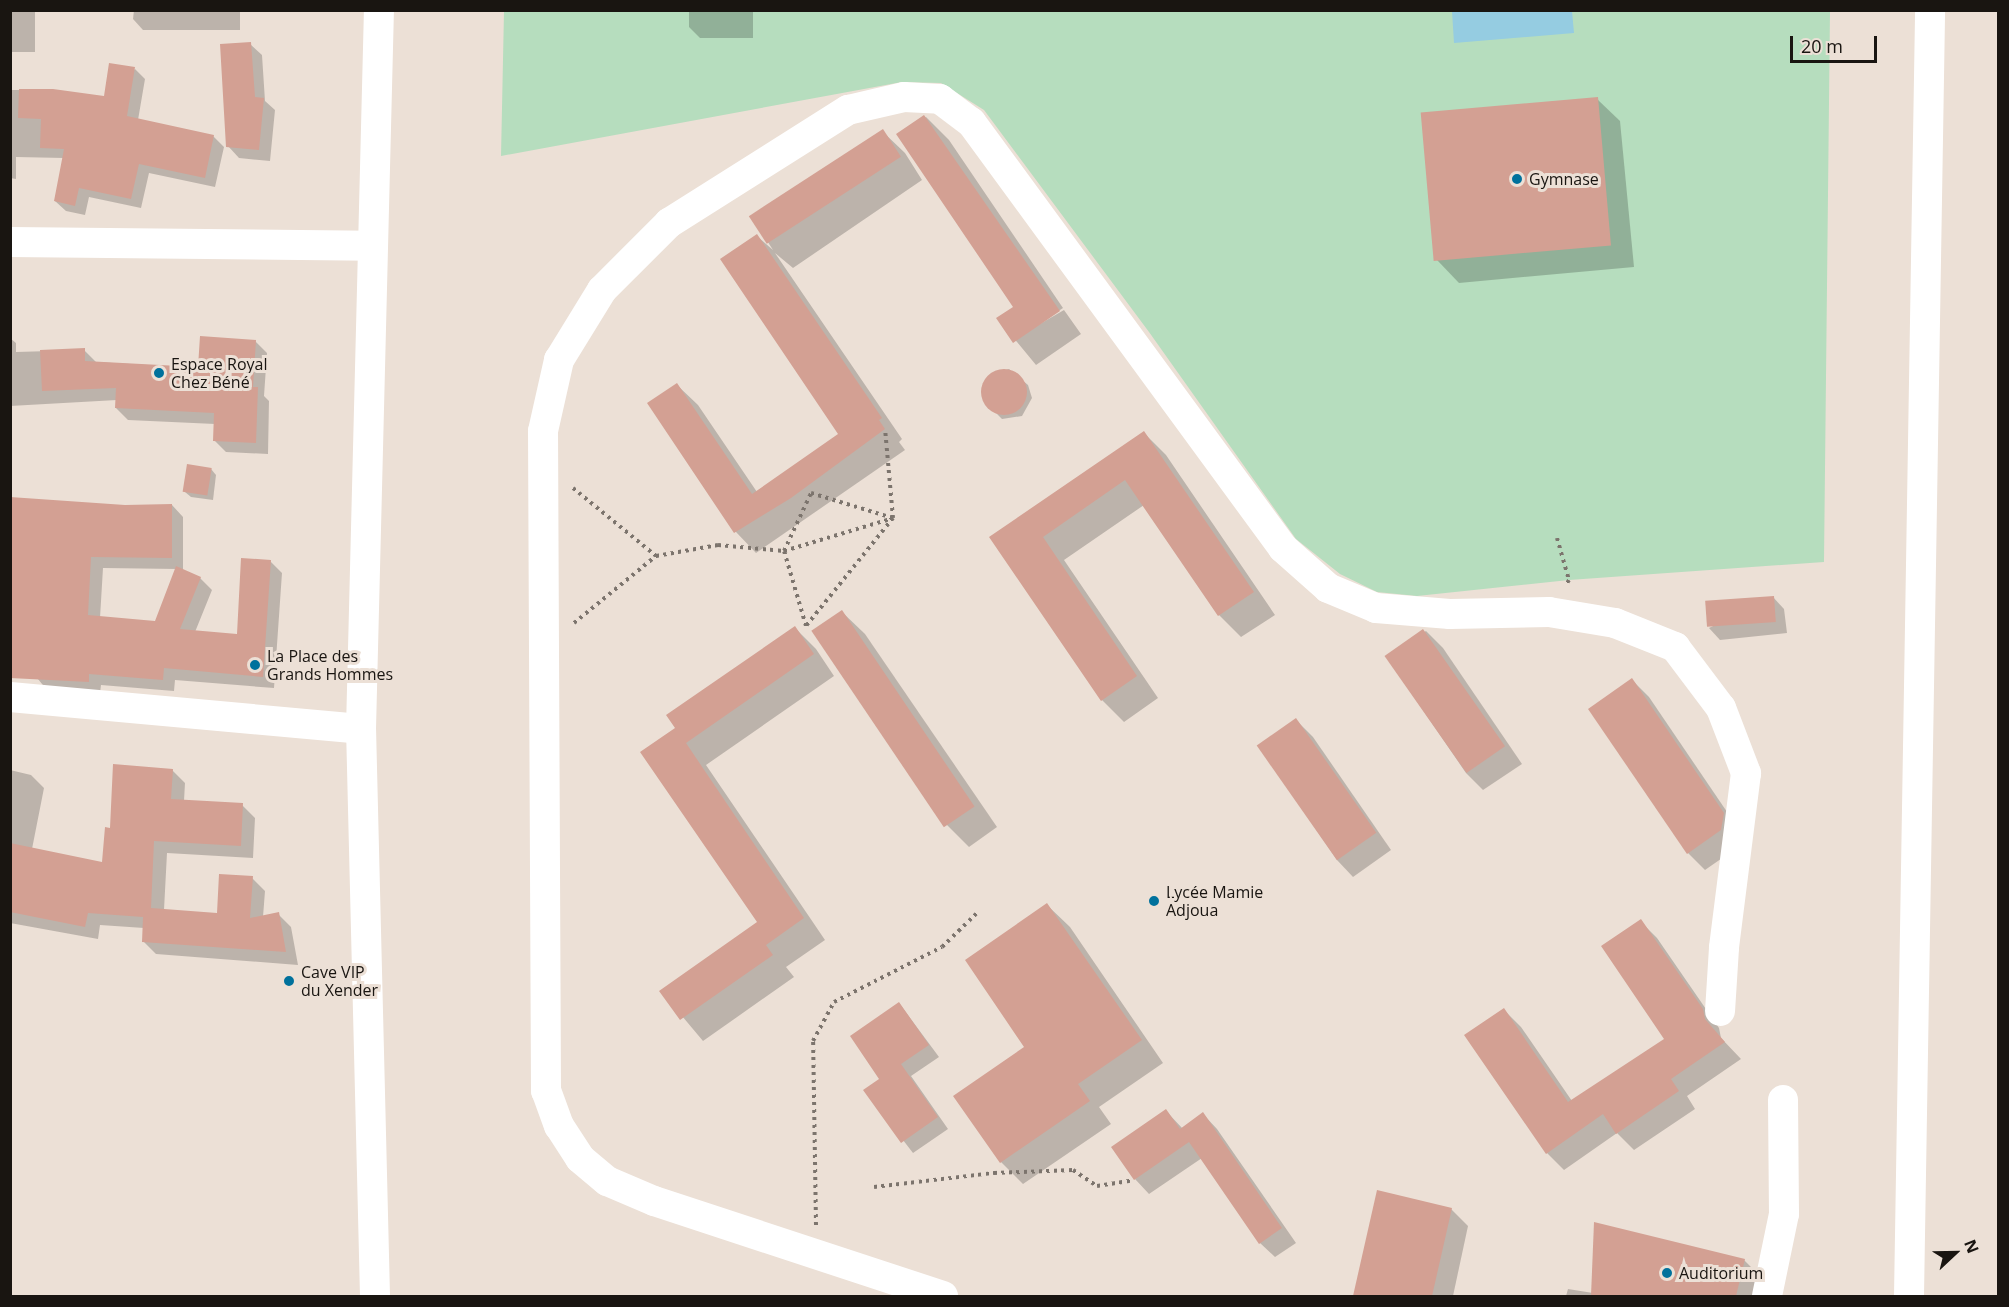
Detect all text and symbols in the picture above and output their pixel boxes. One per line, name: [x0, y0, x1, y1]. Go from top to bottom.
scale bar: [1793, 24, 1880, 62]
text: 20 m: [1801, 34, 1843, 58]
place label: Gymnase: [1529, 169, 1599, 189]
marker: Gymnase: [1510, 172, 1524, 186]
place label: Espace Royal Chez Béné: [171, 354, 267, 392]
marker: Espace Royal Chez Béné: [152, 366, 166, 380]
place label: La Place des Grands Hommes: [267, 646, 393, 684]
marker: La Place des Grands Hommes: [248, 658, 262, 672]
place label: Lycée Mamie Adjoua: [1166, 882, 1263, 920]
marker: Lycée Mamie Adjoua: [1147, 894, 1161, 908]
place label: Cave VIP du Xender: [301, 962, 378, 1000]
marker: Cave VIP du Xender: [282, 974, 296, 988]
north arrow: [1925, 1223, 1985, 1283]
text: N: [1959, 1236, 1984, 1256]
place label: Auditorium: [1679, 1263, 1763, 1283]
marker: Auditorium: [1660, 1266, 1674, 1280]

